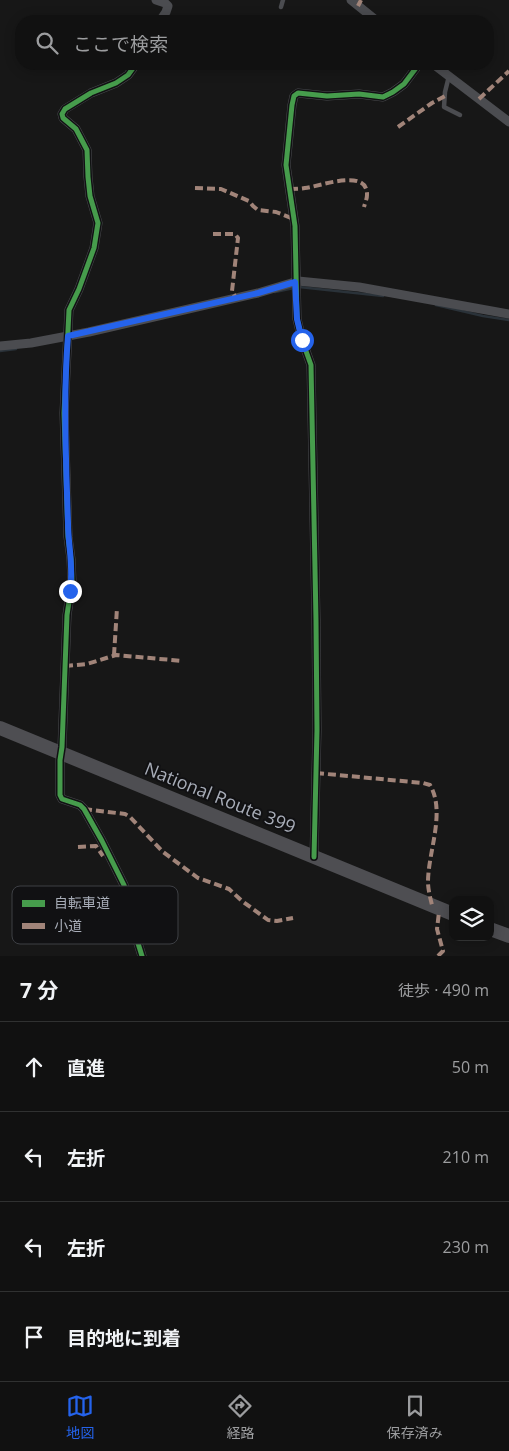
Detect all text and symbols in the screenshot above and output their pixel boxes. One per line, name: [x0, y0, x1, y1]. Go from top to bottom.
search box: [15, 15, 494, 70]
icon: search: [33, 29, 61, 57]
text: ここで検索: [73, 31, 168, 57]
route start: [291, 329, 314, 352]
route end: [59, 580, 82, 603]
street label: National Route 399: [141, 756, 299, 838]
legend: [12, 886, 178, 944]
text: 自転車道: [54, 893, 110, 912]
map controls: [449, 896, 494, 941]
button: layers: [449, 896, 494, 941]
text: 小道: [54, 916, 82, 935]
text: 7 分: [20, 976, 58, 1004]
text: 徒歩 · 490 m: [398, 979, 489, 1001]
icon: ahead: [20, 1053, 48, 1081]
text: 直進: [67, 1055, 105, 1081]
text: 50 m: [452, 1056, 489, 1078]
icon: left: [20, 1143, 48, 1171]
text: 左折: [67, 1145, 105, 1171]
text: 210 m: [443, 1146, 489, 1168]
icon: left: [20, 1233, 48, 1261]
text: 左折: [67, 1235, 105, 1261]
text: 230 m: [443, 1236, 489, 1258]
icon: arrive: [20, 1323, 48, 1351]
text: 目的地に到着: [67, 1325, 181, 1351]
tab: 地図: [66, 1392, 94, 1442]
tab: 経路: [226, 1392, 254, 1442]
tab: 保存済み: [387, 1392, 443, 1442]

